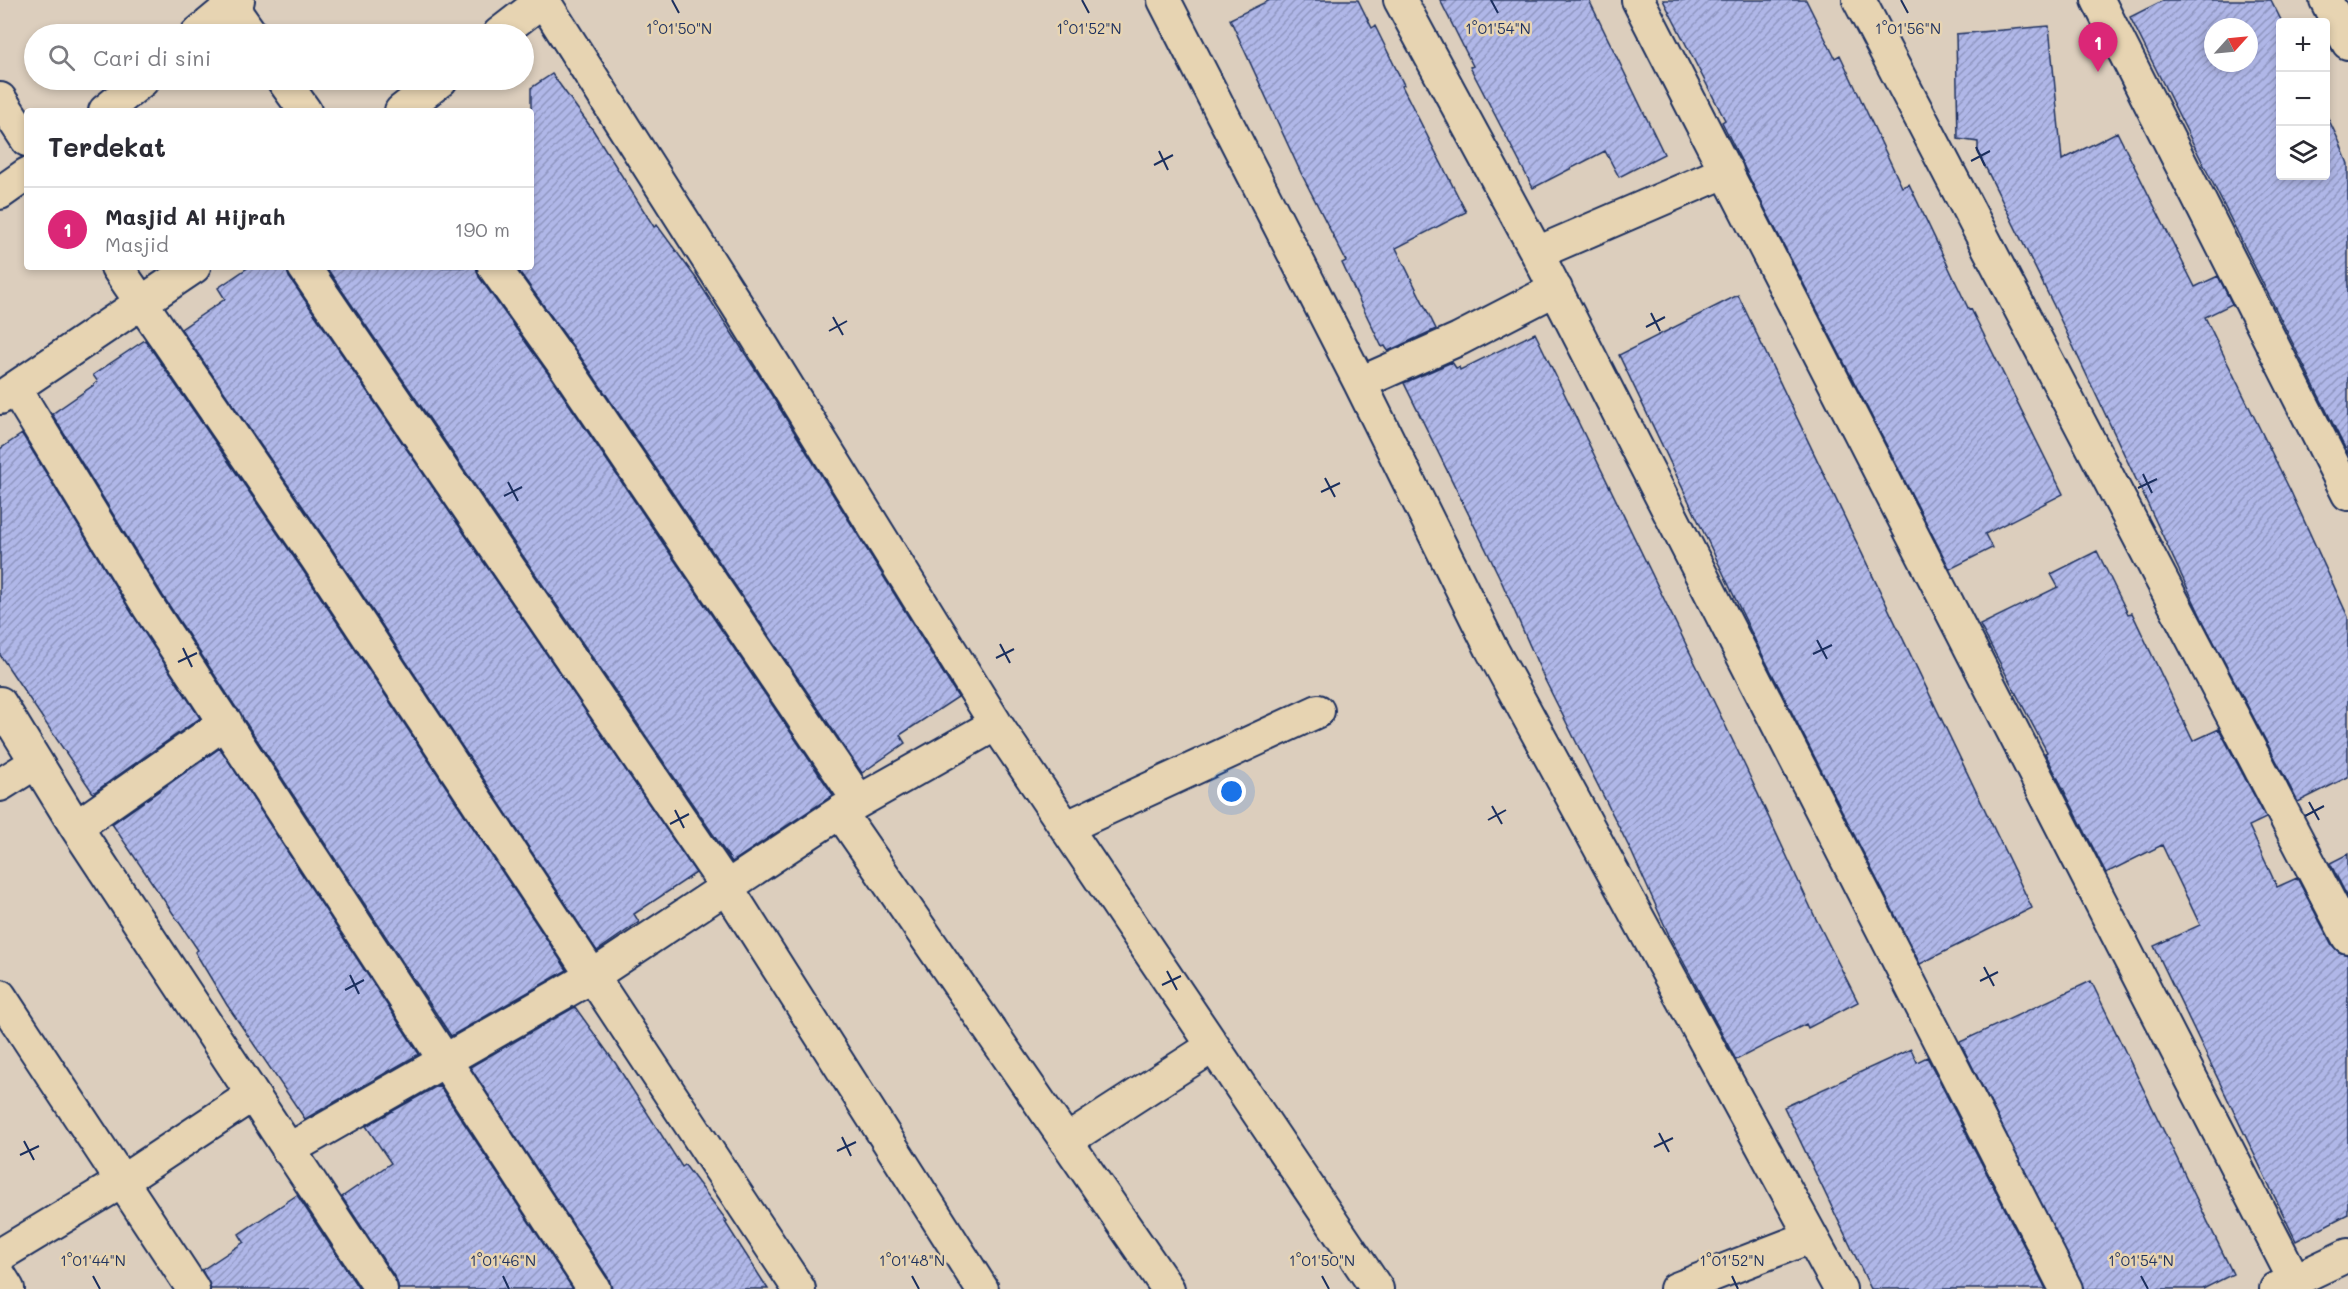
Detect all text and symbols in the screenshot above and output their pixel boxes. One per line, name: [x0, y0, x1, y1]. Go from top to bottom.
text: 1°01'50"N: [646, 18, 712, 38]
text: 1°01'52"N: [1056, 18, 1122, 38]
text: 1°01'54"N: [1465, 18, 1531, 38]
text: 1°01'56"N: [1875, 18, 1941, 38]
north arrow: [2204, 18, 2258, 72]
map controls: [2276, 18, 2330, 180]
button: +: [2276, 18, 2330, 72]
pin: 1: [2078, 22, 2118, 72]
search box: [24, 24, 534, 90]
icon: search: [45, 41, 78, 74]
text: Cari di sini: [93, 43, 211, 72]
button: −: [2276, 72, 2330, 126]
button: layers: [2276, 126, 2330, 180]
text: Terdekat: [48, 130, 166, 164]
text: Masjid Al Hijrah: [105, 202, 285, 231]
text: 1: [63, 216, 72, 242]
text: 190 m: [455, 216, 510, 242]
text: Masjid: [105, 231, 169, 257]
your location: [1217, 777, 1246, 806]
text: 1°01'44"N: [60, 1250, 126, 1270]
text: 1°01'46"N: [470, 1250, 536, 1270]
text: 1°01'48"N: [879, 1250, 945, 1270]
text: 1°01'50"N: [1289, 1250, 1355, 1270]
text: 1°01'52"N: [1699, 1250, 1765, 1270]
text: 1°01'54"N: [2108, 1250, 2174, 1270]

